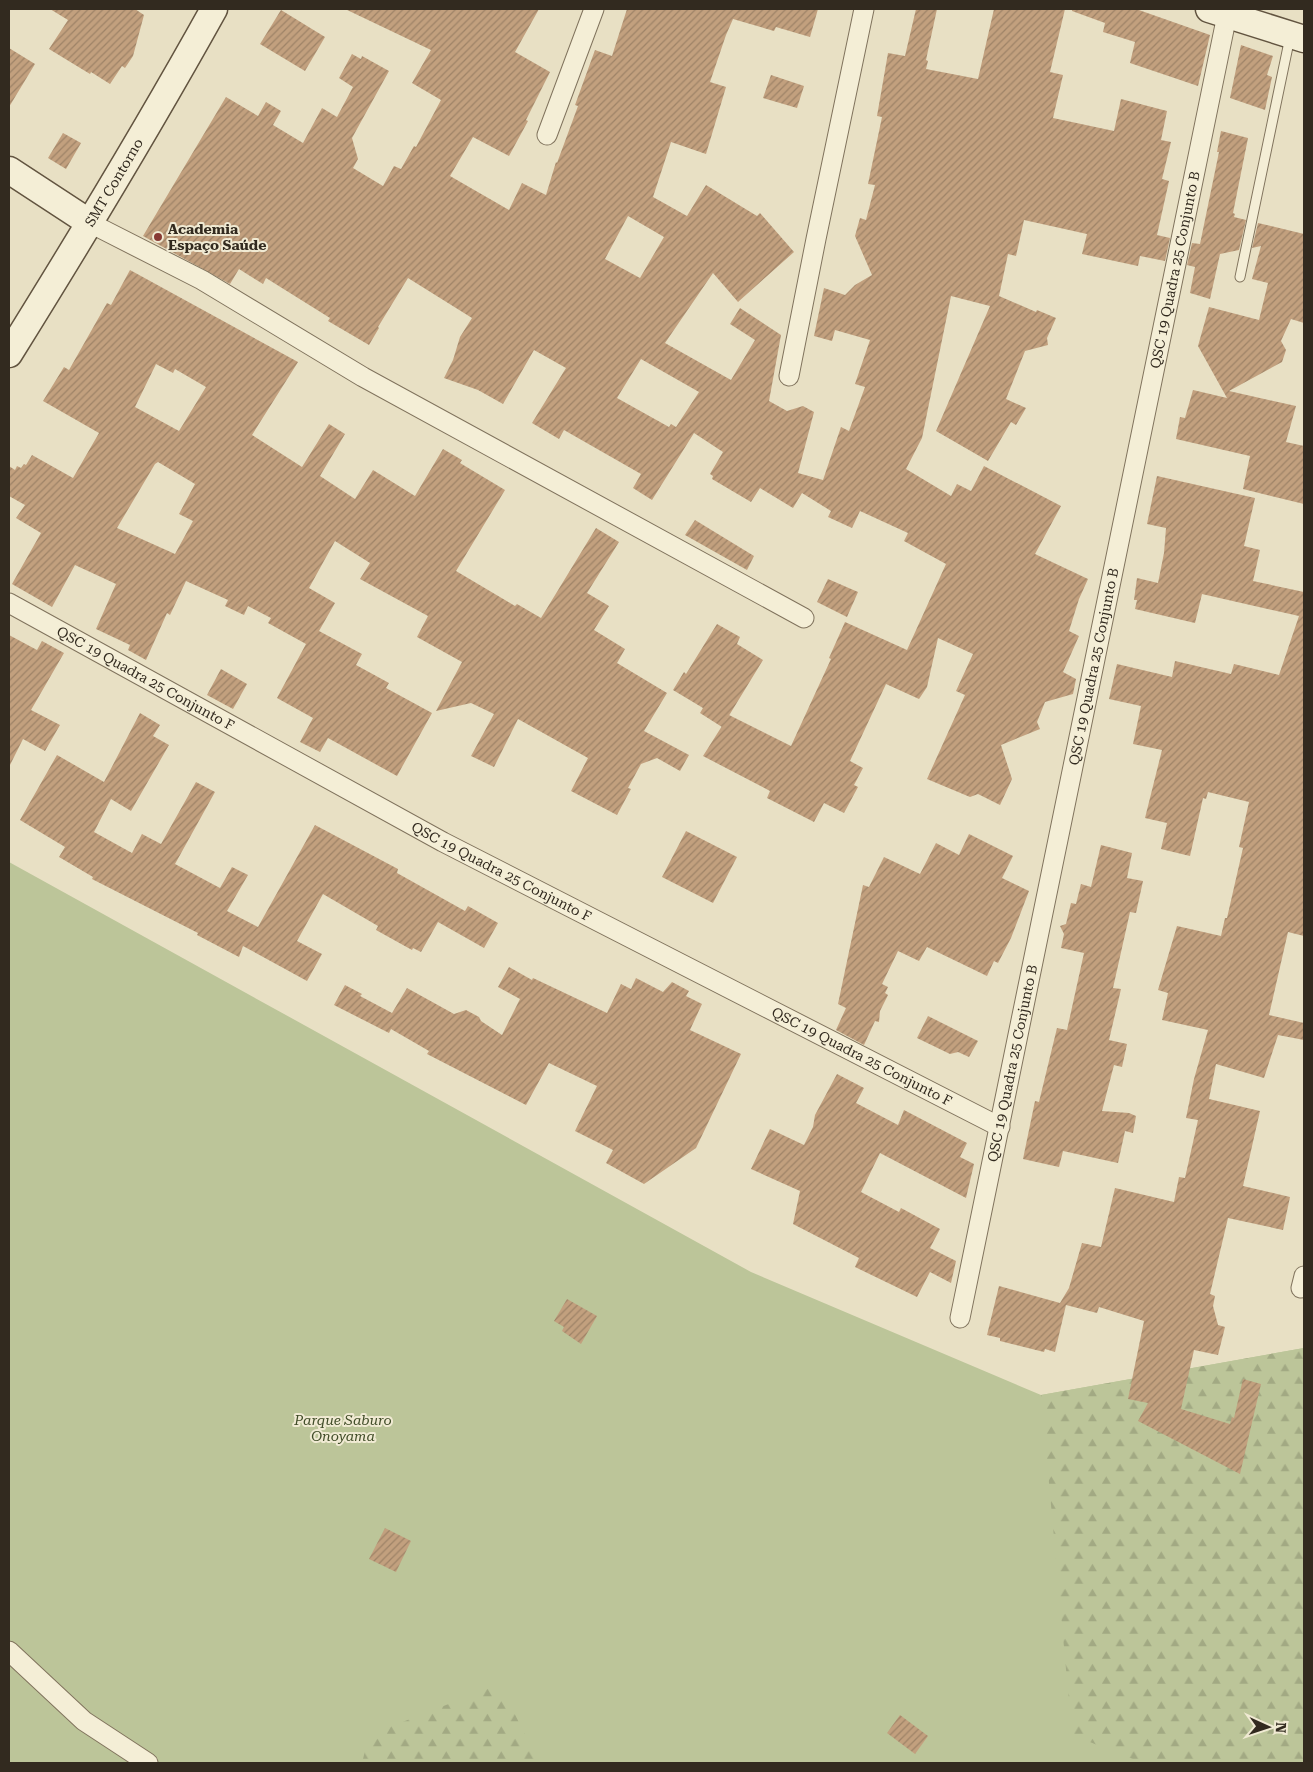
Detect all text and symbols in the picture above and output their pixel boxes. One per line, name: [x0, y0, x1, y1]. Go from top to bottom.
street label: SMT Contorno: [81, 135, 146, 229]
street label: QSC 19 Quadra 25 Conjunto B: [1147, 170, 1203, 370]
place label: Academia Espaço Saúde: [168, 221, 266, 253]
marker: Academia Espaço Saúde: [152, 231, 164, 243]
street label: QSC 19 Quadra 25 Conjunto B: [1065, 566, 1122, 767]
street label: QSC 19 Quadra 25 Conjunto F: [54, 623, 237, 734]
street label: QSC 19 Quadra 25 Conjunto F: [409, 818, 594, 925]
street label: QSC 19 Quadra 25 Conjunto B: [984, 963, 1040, 1163]
street label: QSC 19 Quadra 25 Conjunto F: [769, 1004, 955, 1109]
park label: Parque Saburo Onoyama: [293, 1412, 392, 1444]
north arrow: [1243, 1702, 1293, 1752]
text: N: [1273, 1722, 1289, 1734]

